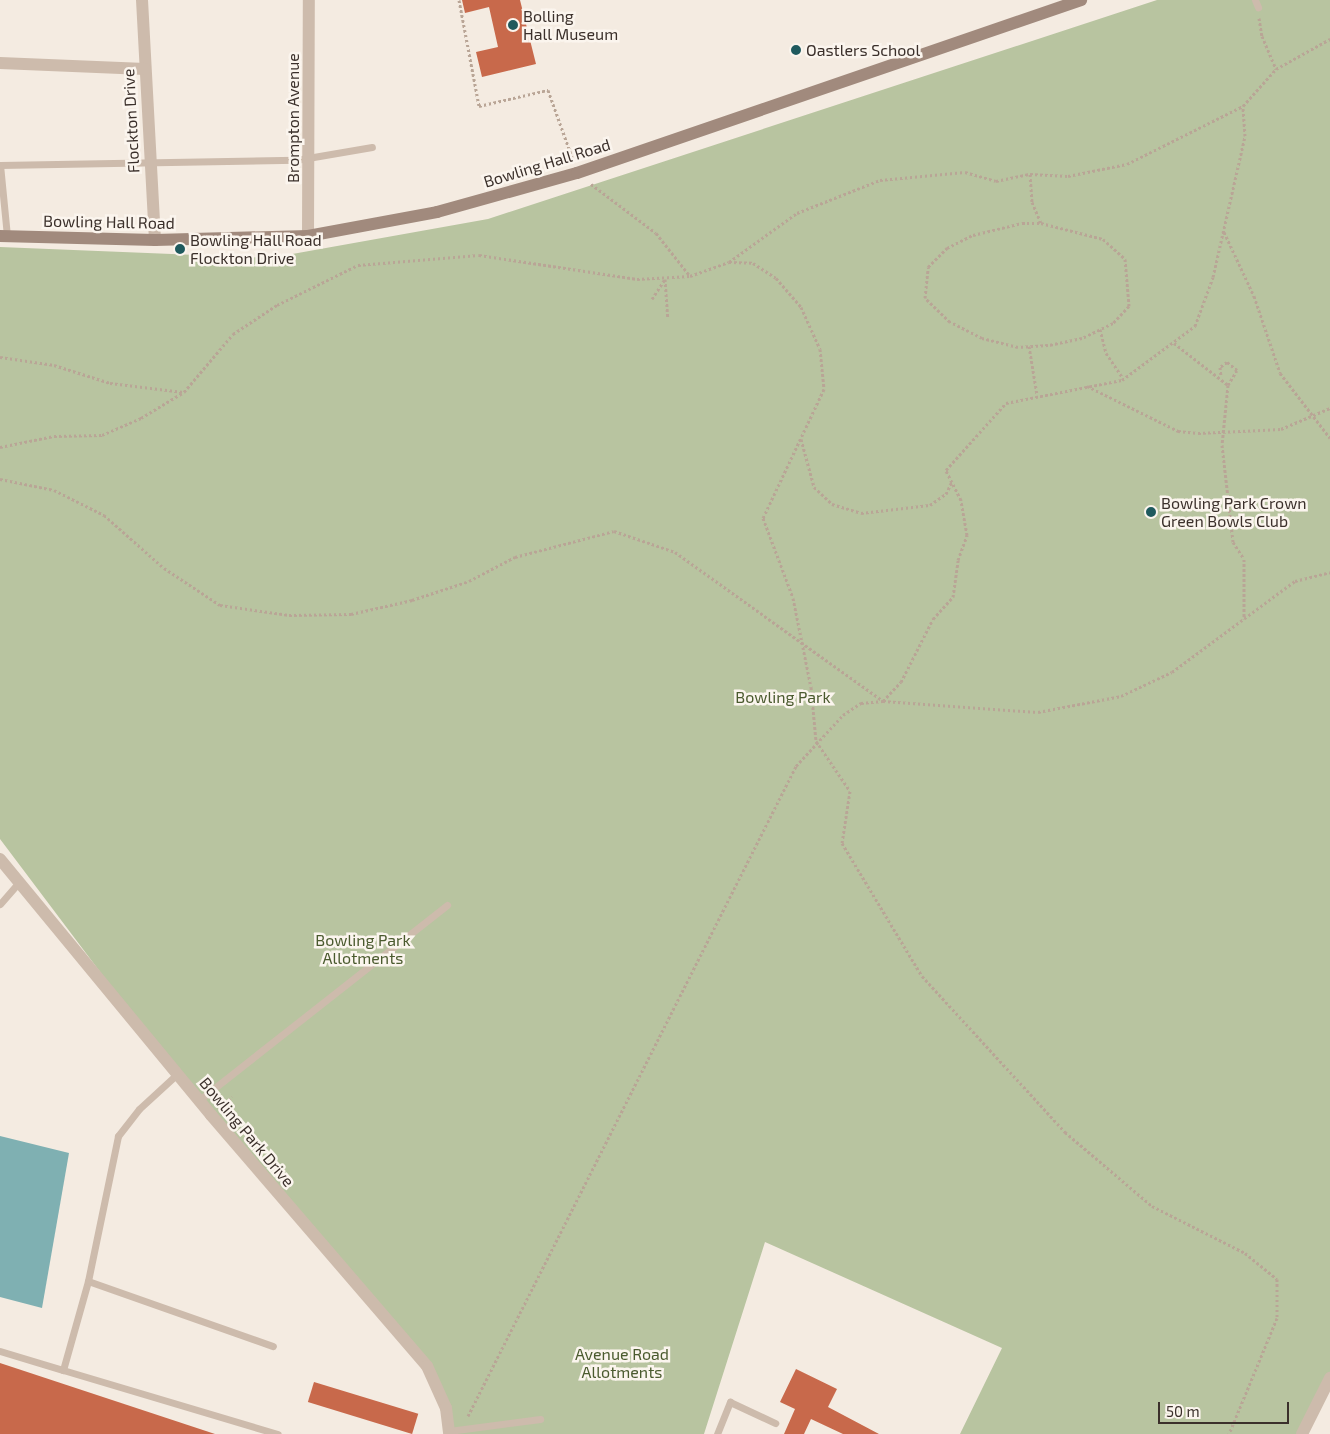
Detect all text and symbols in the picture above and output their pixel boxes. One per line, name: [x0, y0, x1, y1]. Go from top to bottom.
place label: Bolling Hall Museum: [523, 6, 619, 44]
marker: Bolling Hall Museum: [507, 19, 519, 31]
place label: Oastlers School: [806, 40, 920, 60]
marker: Oastlers School: [790, 44, 802, 56]
street label: Brompton Avenue: [283, 53, 303, 183]
street label: Flockton Drive: [119, 68, 143, 174]
street label: Bowling Hall Road: [481, 135, 613, 191]
street label: Bowling Hall Road: [43, 211, 175, 233]
place label: Bowling Hall Road Flockton Drive: [190, 230, 322, 268]
marker: Bowling Hall Road Flockton Drive: [174, 243, 186, 255]
place label: Bowling Park Crown Green Bowls Club: [1161, 493, 1307, 531]
marker: Bowling Park Crown Green Bowls Club: [1145, 506, 1157, 518]
park label: Bowling Park: [735, 687, 831, 707]
park label: Bowling Park Allotments: [315, 930, 411, 968]
street label: Bowling Park Drive: [196, 1073, 298, 1191]
park label: Avenue Road Allotments: [575, 1344, 669, 1382]
scale bar: [1160, 1392, 1291, 1424]
text: 50 m: [1166, 1402, 1200, 1420]

